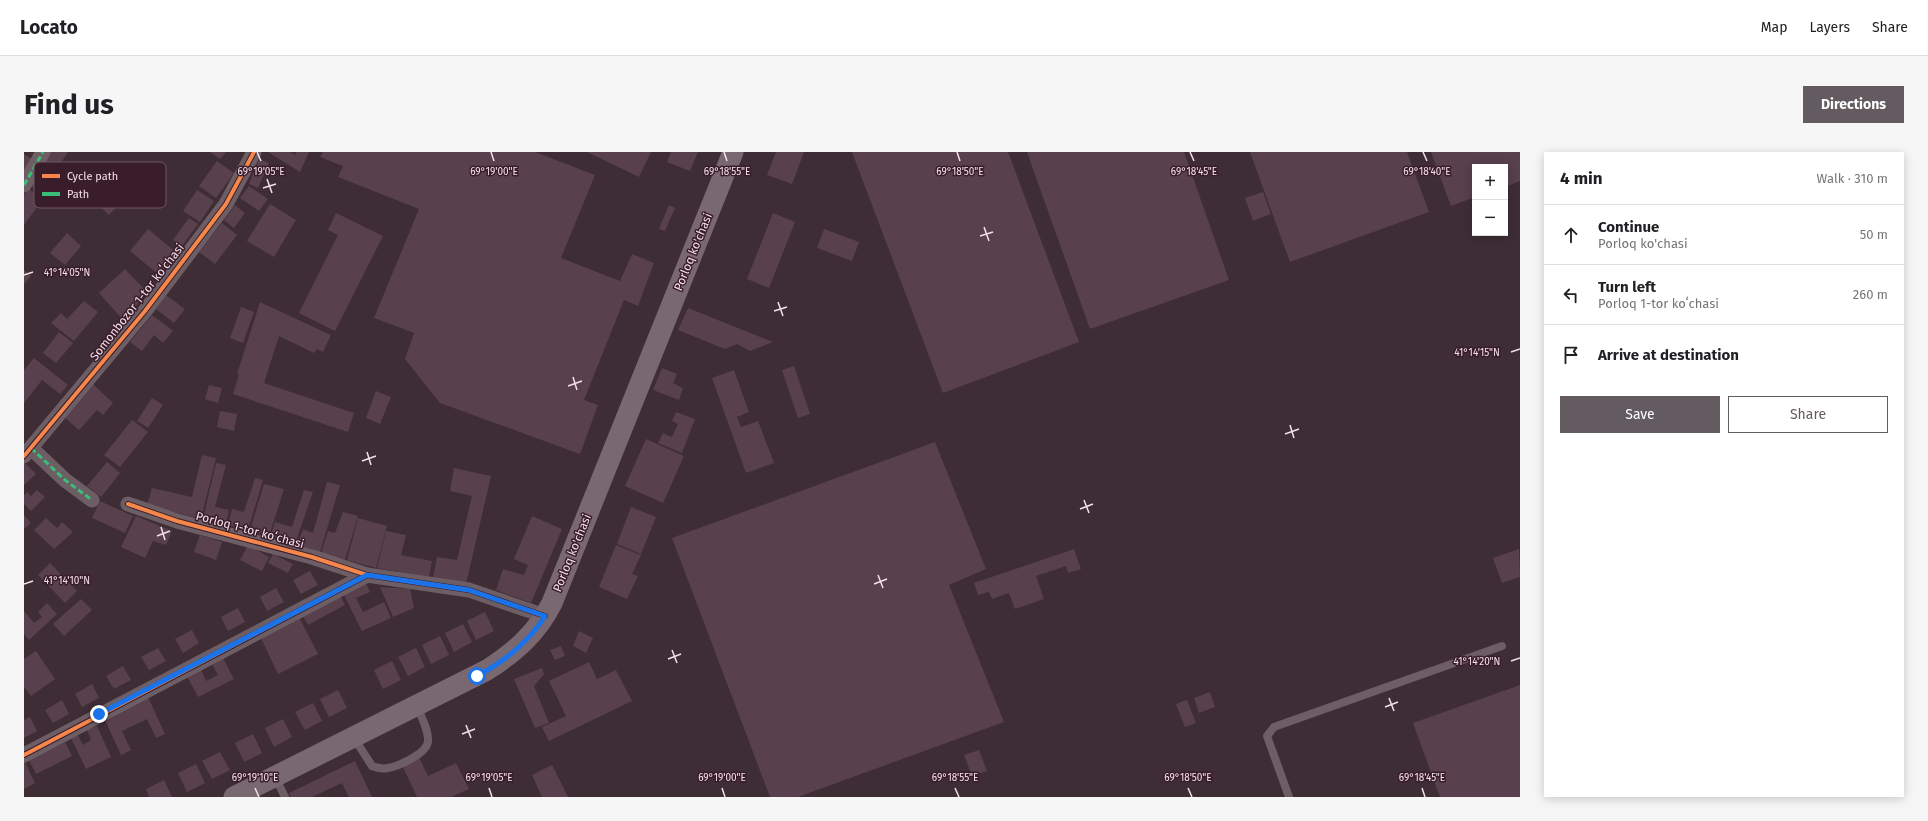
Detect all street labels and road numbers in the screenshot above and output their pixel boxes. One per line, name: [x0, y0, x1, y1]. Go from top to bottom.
street label: Porloq ko'chasi: [671, 211, 715, 293]
street label: Somonbozor 1-tor koʻchasi: [86, 240, 187, 363]
street label: Porloq 1-tor koʻchasi: [194, 508, 306, 551]
street label: Porloq ko'chasi: [550, 512, 594, 594]

